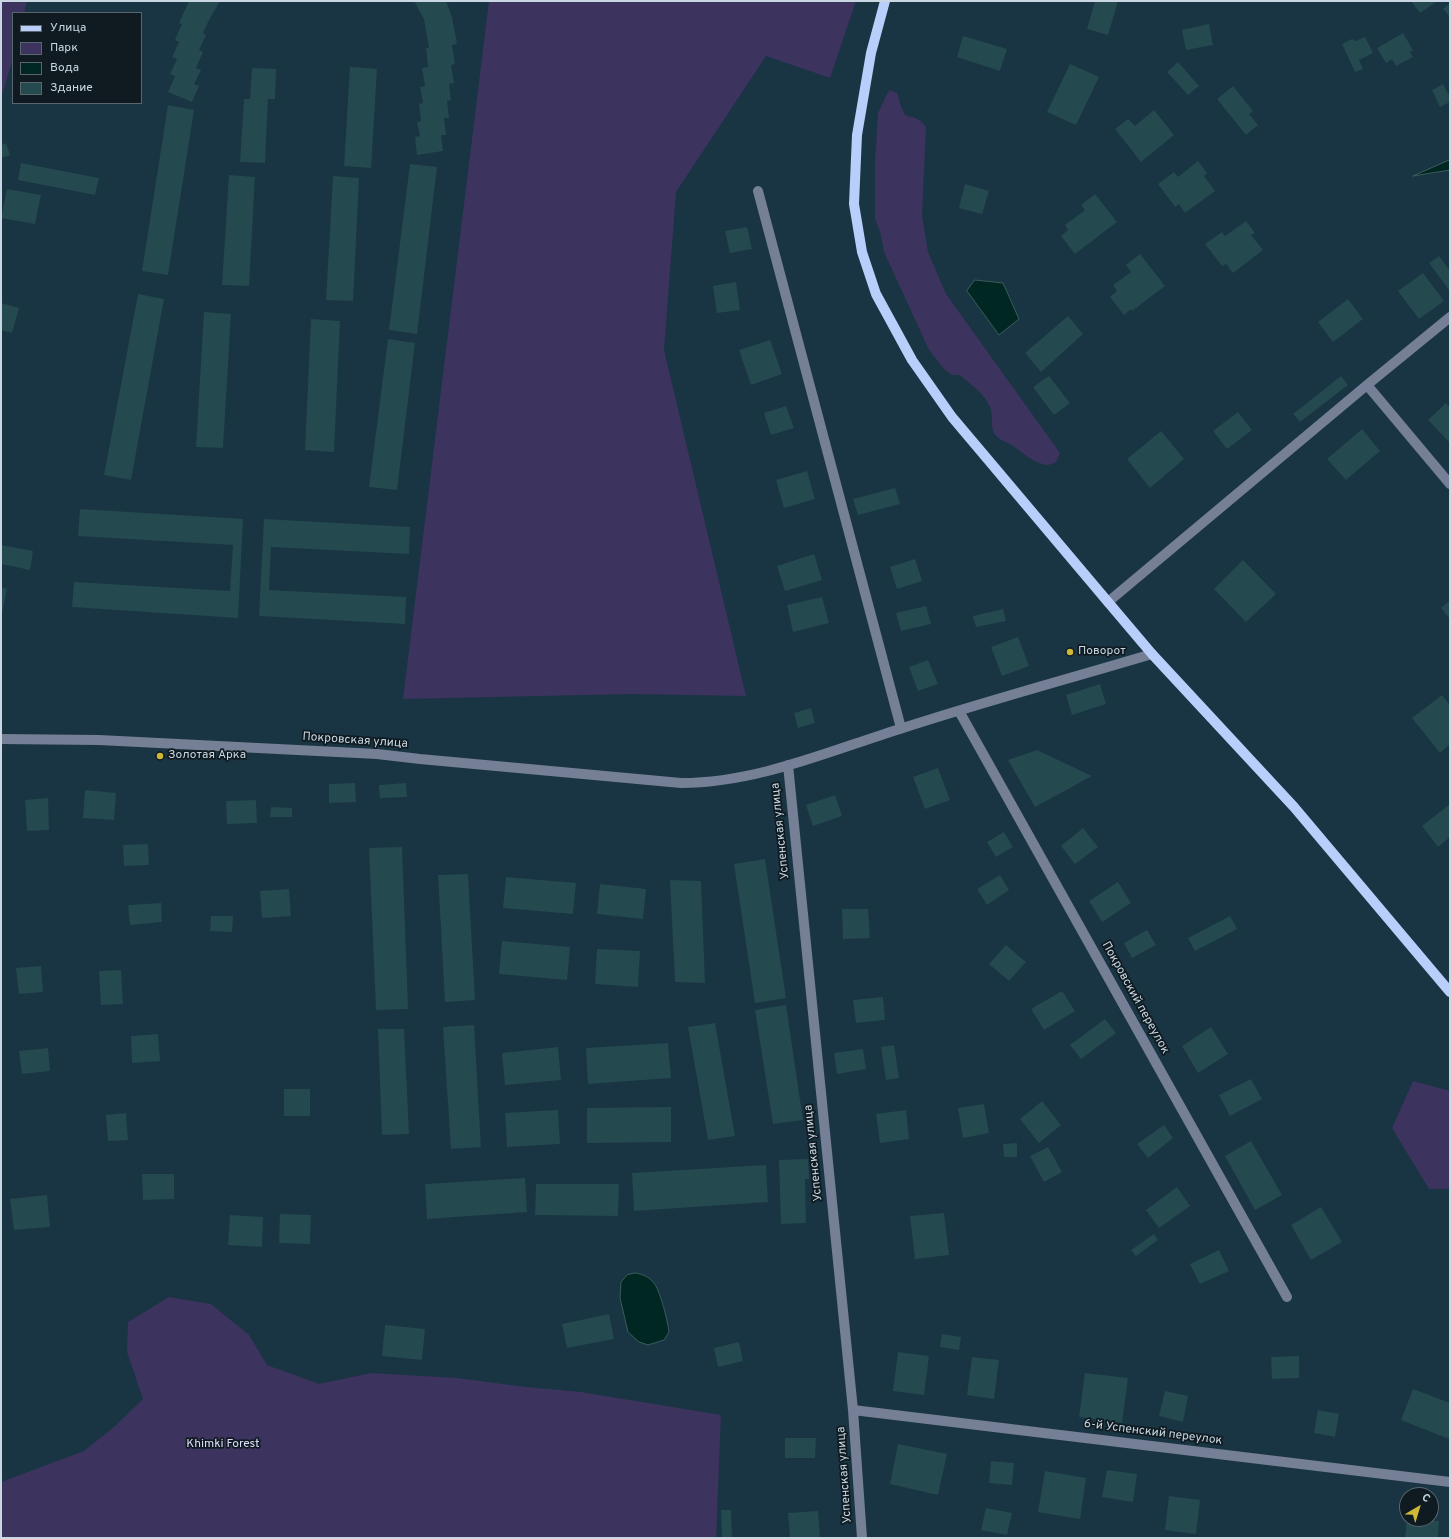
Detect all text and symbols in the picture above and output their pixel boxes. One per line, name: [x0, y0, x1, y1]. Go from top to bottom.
legend: [12, 12, 142, 104]
text: Улица: [50, 20, 86, 36]
text: Парк: [50, 40, 78, 56]
text: Вода: [50, 60, 79, 76]
text: Здание: [50, 80, 93, 96]
place label: Поворот: [1078, 645, 1126, 659]
marker: Поворот: [1065, 647, 1075, 657]
street label: Покровская улица: [302, 730, 408, 752]
place label: Золотая Арка: [168, 749, 246, 763]
marker: Золотая Арка: [155, 751, 165, 761]
street label: Успенская улица: [769, 782, 793, 880]
street label: Покровский переулок: [1098, 939, 1172, 1057]
street label: Успенская улица: [802, 1104, 826, 1202]
street label: 6-й Успенский переулок: [1083, 1417, 1223, 1449]
street label: Успенская улица: [834, 1426, 856, 1524]
park label: Khimki Forest: [186, 1438, 260, 1452]
north arrow: [1399, 1487, 1439, 1527]
text: С: [1419, 1491, 1433, 1506]

